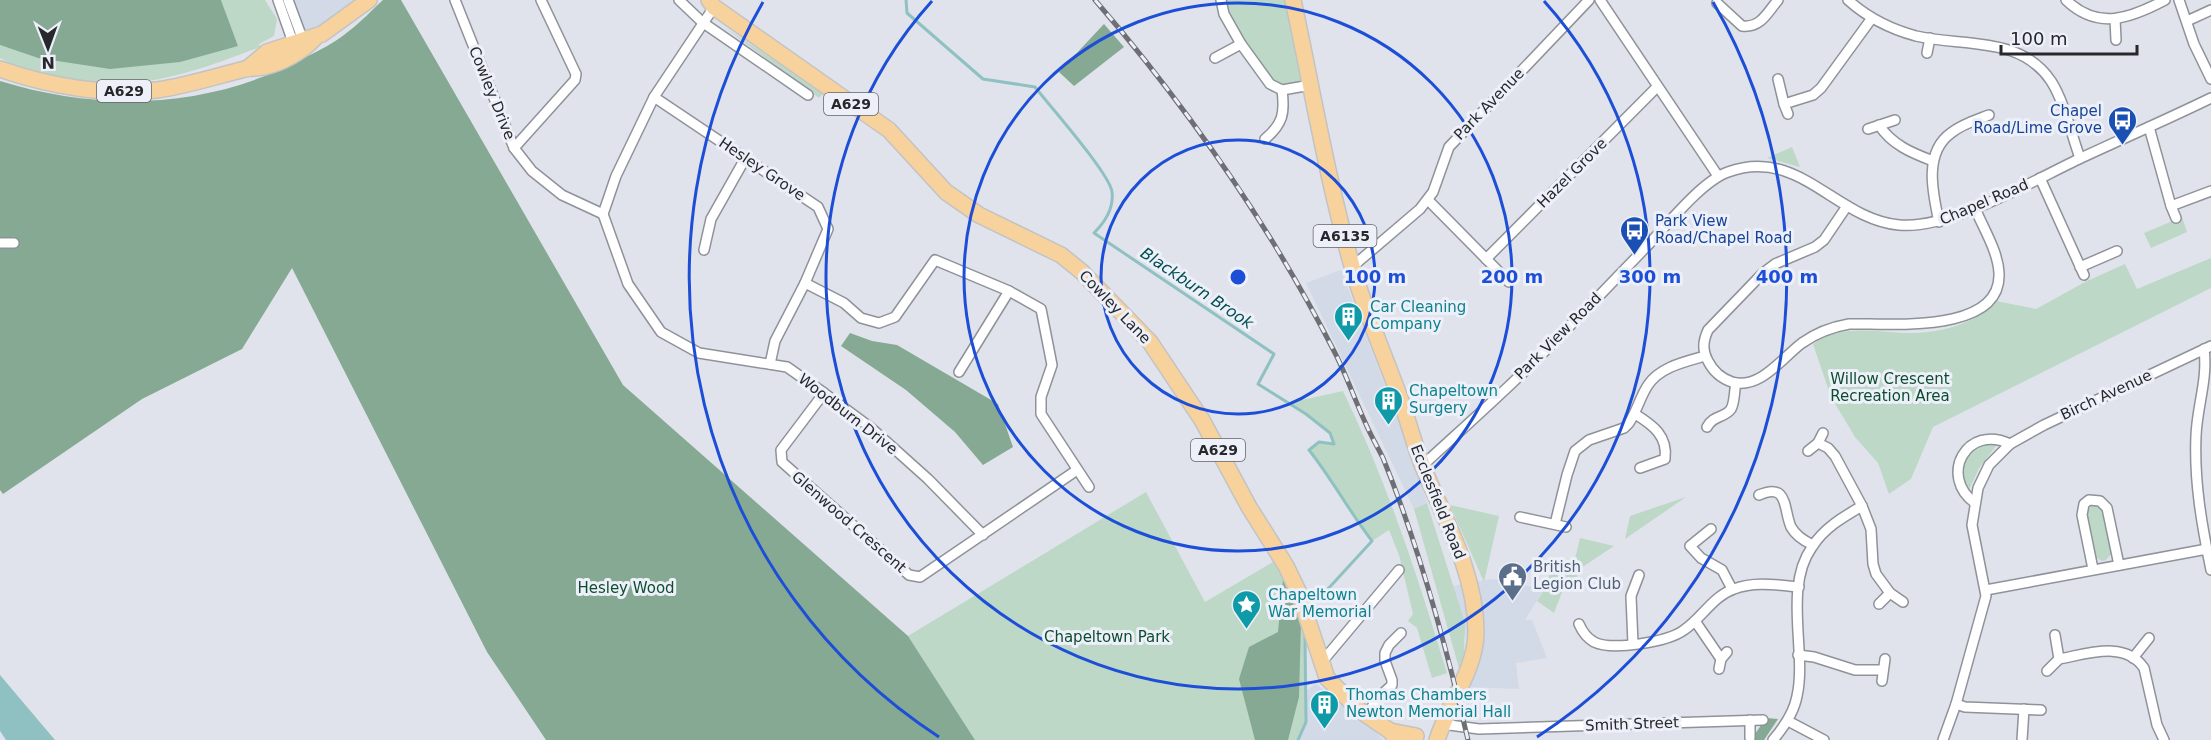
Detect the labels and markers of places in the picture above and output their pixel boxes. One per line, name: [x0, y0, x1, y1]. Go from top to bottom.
place label: Chapel Road/Lime Grove: [1973, 102, 2102, 137]
bus stop icon: Chapel Road/Lime Grove: [2107, 104, 2139, 146]
place label: Park View Road/Chapel Road: [1655, 212, 1792, 247]
bus stop icon: Park View Road/Chapel Road: [1618, 214, 1650, 256]
centre of rings: [1228, 267, 1248, 287]
place label: Car Cleaning Company: [1370, 298, 1466, 333]
building icon: Car Cleaning Company: [1333, 300, 1365, 342]
place label: Chapeltown Surgery: [1409, 382, 1498, 417]
building icon: Chapeltown Surgery: [1372, 384, 1404, 426]
place label: British Legion Club: [1533, 558, 1621, 593]
public building icon: British Legion Club: [1496, 560, 1528, 602]
place label: Chapeltown War Memorial: [1268, 586, 1372, 621]
place icon: Chapeltown War Memorial: [1231, 588, 1263, 630]
place label: Thomas Chambers Newton Memorial Hall: [1345, 686, 1511, 721]
building icon: Thomas Chambers Newton Memorial Hall: [1309, 688, 1341, 730]

